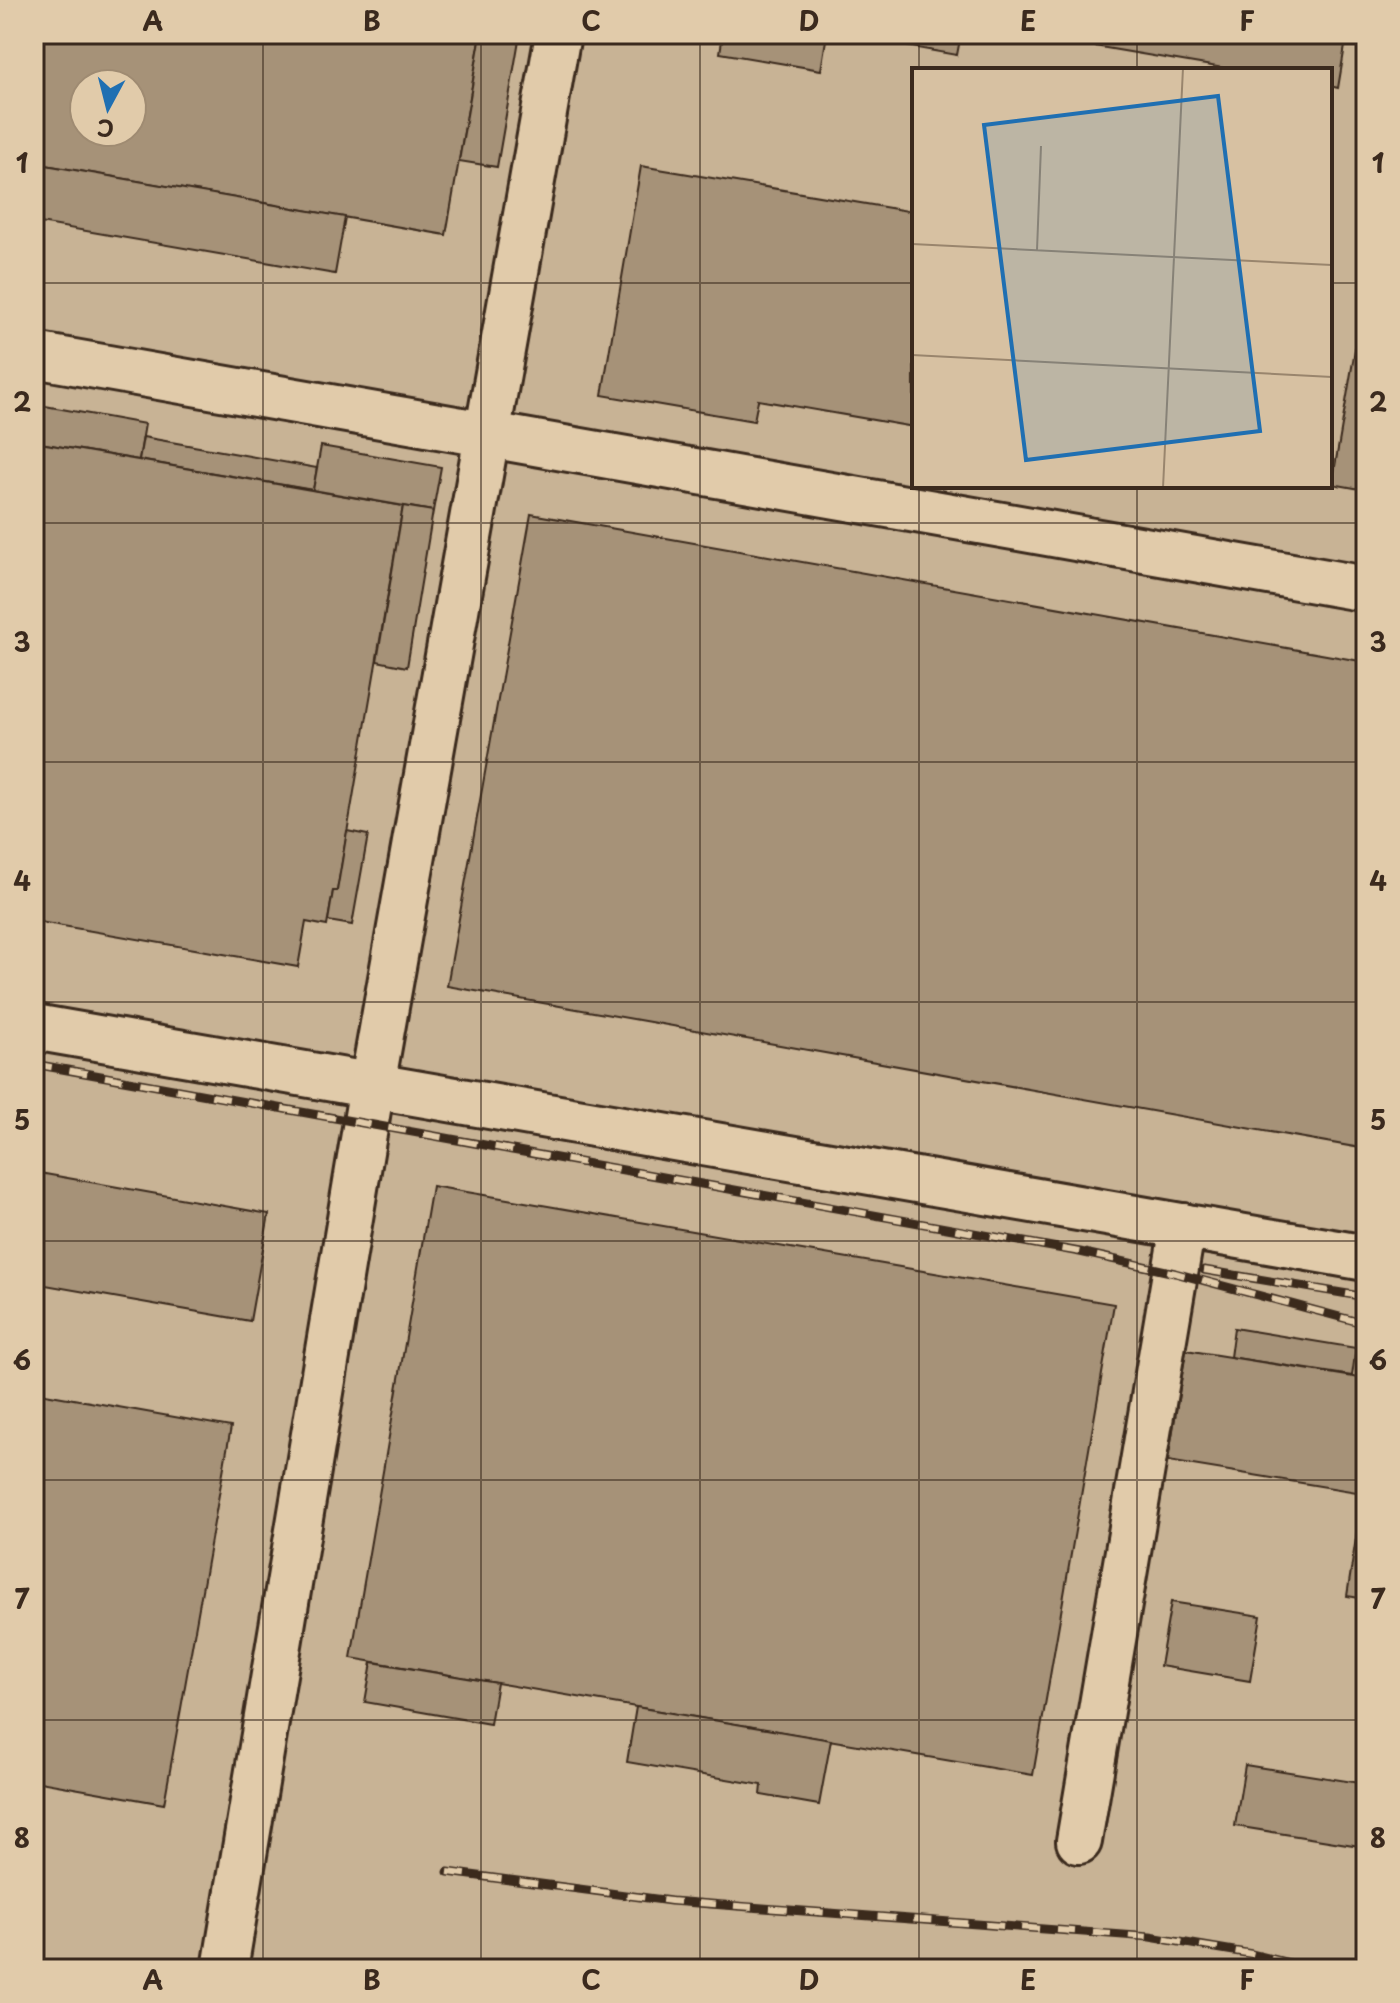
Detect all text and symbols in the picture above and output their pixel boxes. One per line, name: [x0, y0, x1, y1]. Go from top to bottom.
text: A: [143, 1, 163, 40]
text: B: [363, 1, 381, 40]
text: C: [581, 1, 601, 40]
text: D: [799, 1, 819, 40]
text: E: [1020, 1, 1036, 40]
text: F: [1239, 1, 1255, 40]
north arrow: [68, 68, 148, 148]
inset map: [912, 68, 1332, 488]
text: С: [95, 112, 116, 147]
text: 1: [16, 143, 28, 182]
text: 1: [1372, 143, 1384, 182]
text: 2: [13, 382, 31, 421]
text: 2: [1369, 382, 1387, 421]
text: 3: [13, 622, 31, 661]
text: 3: [1369, 622, 1387, 661]
text: 4: [13, 861, 31, 900]
text: 4: [1369, 861, 1387, 900]
text: 5: [14, 1100, 30, 1139]
text: 5: [1370, 1100, 1386, 1139]
text: 6: [13, 1340, 31, 1379]
text: 6: [1369, 1340, 1387, 1379]
text: 7: [15, 1579, 30, 1618]
text: 7: [1371, 1579, 1386, 1618]
text: 8: [14, 1818, 30, 1857]
text: 8: [1370, 1818, 1386, 1857]
text: A: [143, 1960, 163, 1999]
text: B: [363, 1960, 381, 1999]
text: C: [581, 1960, 601, 1999]
text: D: [799, 1960, 819, 1999]
text: E: [1020, 1960, 1036, 1999]
text: F: [1239, 1960, 1255, 1999]

